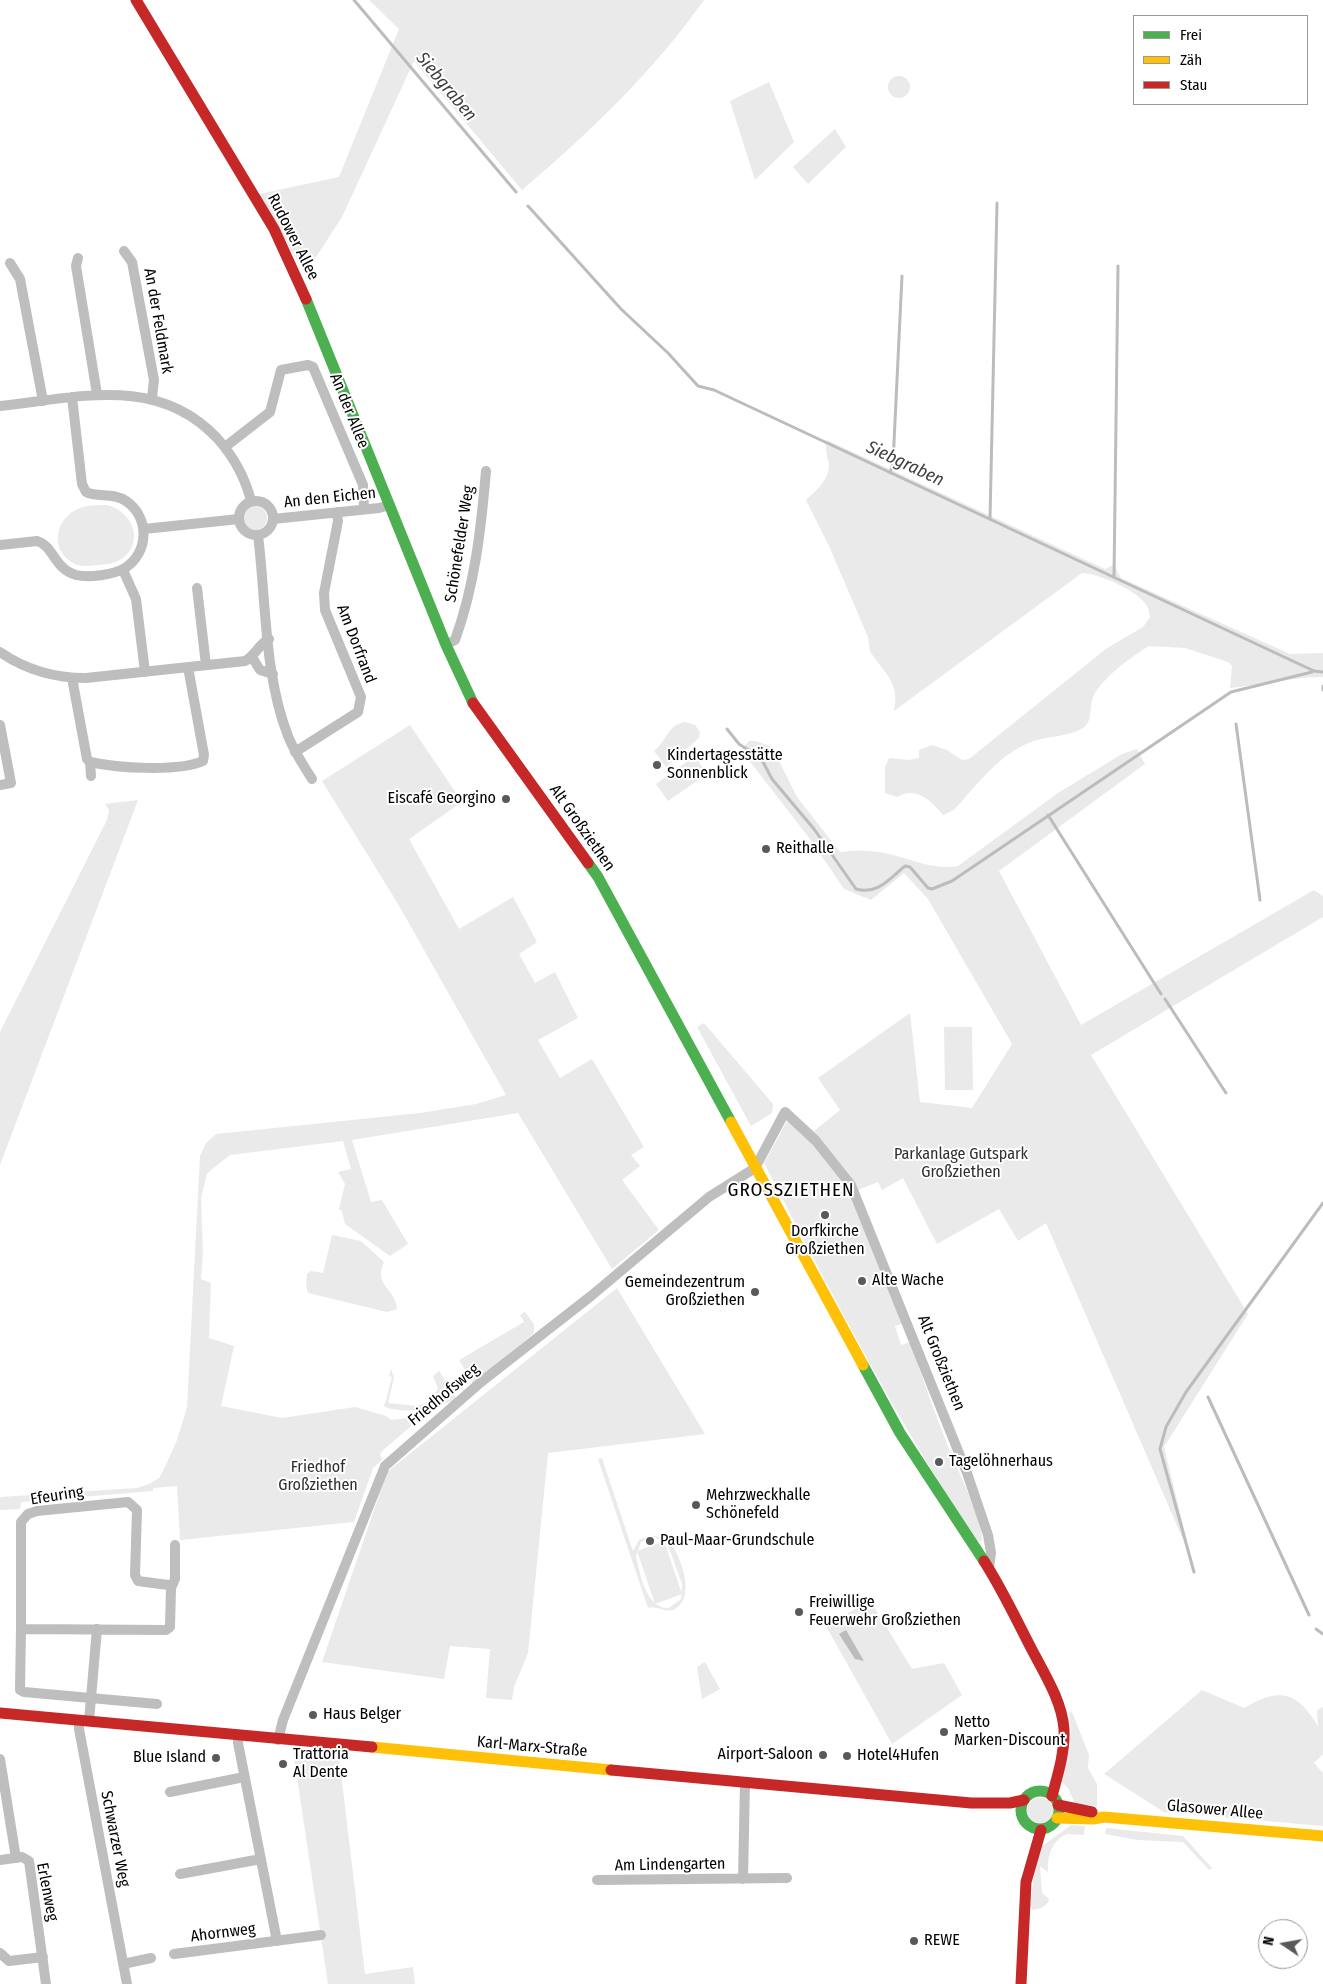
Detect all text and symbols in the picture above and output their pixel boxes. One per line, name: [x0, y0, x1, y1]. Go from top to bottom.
legend: [1133, 15, 1308, 105]
text: Frei: [1180, 26, 1202, 44]
water label: Siebgraben: [411, 48, 481, 126]
text: Zäh: [1180, 51, 1202, 69]
text: Stau: [1180, 76, 1207, 94]
street label: Rudower Allee: [263, 191, 323, 283]
street label: An der Feldmark: [139, 267, 177, 375]
street label: An der Allee: [325, 371, 373, 451]
water label: Siebgraben: [863, 437, 947, 491]
street label: An den Eichen: [283, 484, 377, 512]
street label: Schönefelder Weg: [441, 484, 479, 604]
street label: Am Dorfrand: [332, 602, 380, 686]
place label: Kindertagesstätte Sonnenblick: [667, 746, 783, 784]
marker: Kindertagesstätte Sonnenblick: [651, 759, 663, 771]
street label: Alt Großziethen: [545, 781, 619, 875]
place label: Eiscafé Georgino: [387, 789, 496, 809]
marker: Eiscafé Georgino: [500, 793, 512, 805]
place label: Reithalle: [776, 839, 834, 859]
marker: Reithalle: [760, 843, 772, 855]
park label: Parkanlage Gutspark Großziethen: [894, 1145, 1028, 1183]
district label: GROSSZIETHEN: [726, 1180, 856, 1202]
marker: Dorfkirche Großziethen: [819, 1209, 831, 1221]
place label: Dorfkirche Großziethen: [785, 1222, 865, 1260]
place label: Alte Wache: [872, 1271, 944, 1291]
place label: Gemeindezentrum Großziethen: [625, 1273, 745, 1311]
marker: Alte Wache: [856, 1275, 868, 1287]
marker: Gemeindezentrum Großziethen: [749, 1286, 761, 1298]
street label: Alt Großziethen: [913, 1313, 969, 1413]
street label: Friedhofsweg: [405, 1360, 483, 1430]
place label: Tagelöhnerhaus: [949, 1452, 1053, 1472]
marker: Tagelöhnerhaus: [933, 1456, 945, 1468]
park label: Friedhof Großziethen: [278, 1458, 358, 1496]
street label: Efeuring: [29, 1482, 85, 1510]
place label: Mehrzweckhalle Schönefeld: [706, 1486, 811, 1524]
marker: Mehrzweckhalle Schönefeld: [690, 1499, 702, 1511]
place label: Paul-Maar-Grundschule: [660, 1531, 814, 1551]
marker: Paul-Maar-Grundschule: [644, 1535, 656, 1547]
place label: Freiwillige Feuerwehr Großziethen: [809, 1593, 961, 1631]
marker: Freiwillige Feuerwehr Großziethen: [793, 1606, 805, 1618]
place label: Haus Belger: [323, 1705, 401, 1725]
marker: Haus Belger: [307, 1709, 319, 1721]
place label: Netto Marken-Discount: [954, 1713, 1066, 1751]
marker: Netto Marken-Discount: [938, 1726, 950, 1738]
street label: Karl-Marx-Straße: [476, 1733, 588, 1761]
place label: Trattoria Al Dente: [293, 1745, 349, 1783]
place label: Airport-Saloon: [718, 1745, 813, 1765]
place label: Hotel4Hufen: [857, 1746, 939, 1766]
place label: Blue Island: [133, 1748, 206, 1768]
marker: Airport-Saloon: [817, 1749, 829, 1761]
marker: Hotel4Hufen: [841, 1750, 853, 1762]
marker: Blue Island: [210, 1752, 222, 1764]
marker: Trattoria Al Dente: [277, 1758, 289, 1770]
street label: Schwarzer Weg: [96, 1789, 134, 1889]
street label: Glasower Allee: [1166, 1796, 1264, 1824]
street label: Am Lindengarten: [614, 1854, 726, 1876]
street label: Erlenweg: [32, 1861, 62, 1923]
street label: Ahornweg: [189, 1919, 257, 1947]
north arrow: [1258, 1919, 1308, 1969]
place label: REWE: [924, 1931, 960, 1951]
marker: REWE: [908, 1935, 920, 1947]
text: N: [1260, 1935, 1278, 1947]

